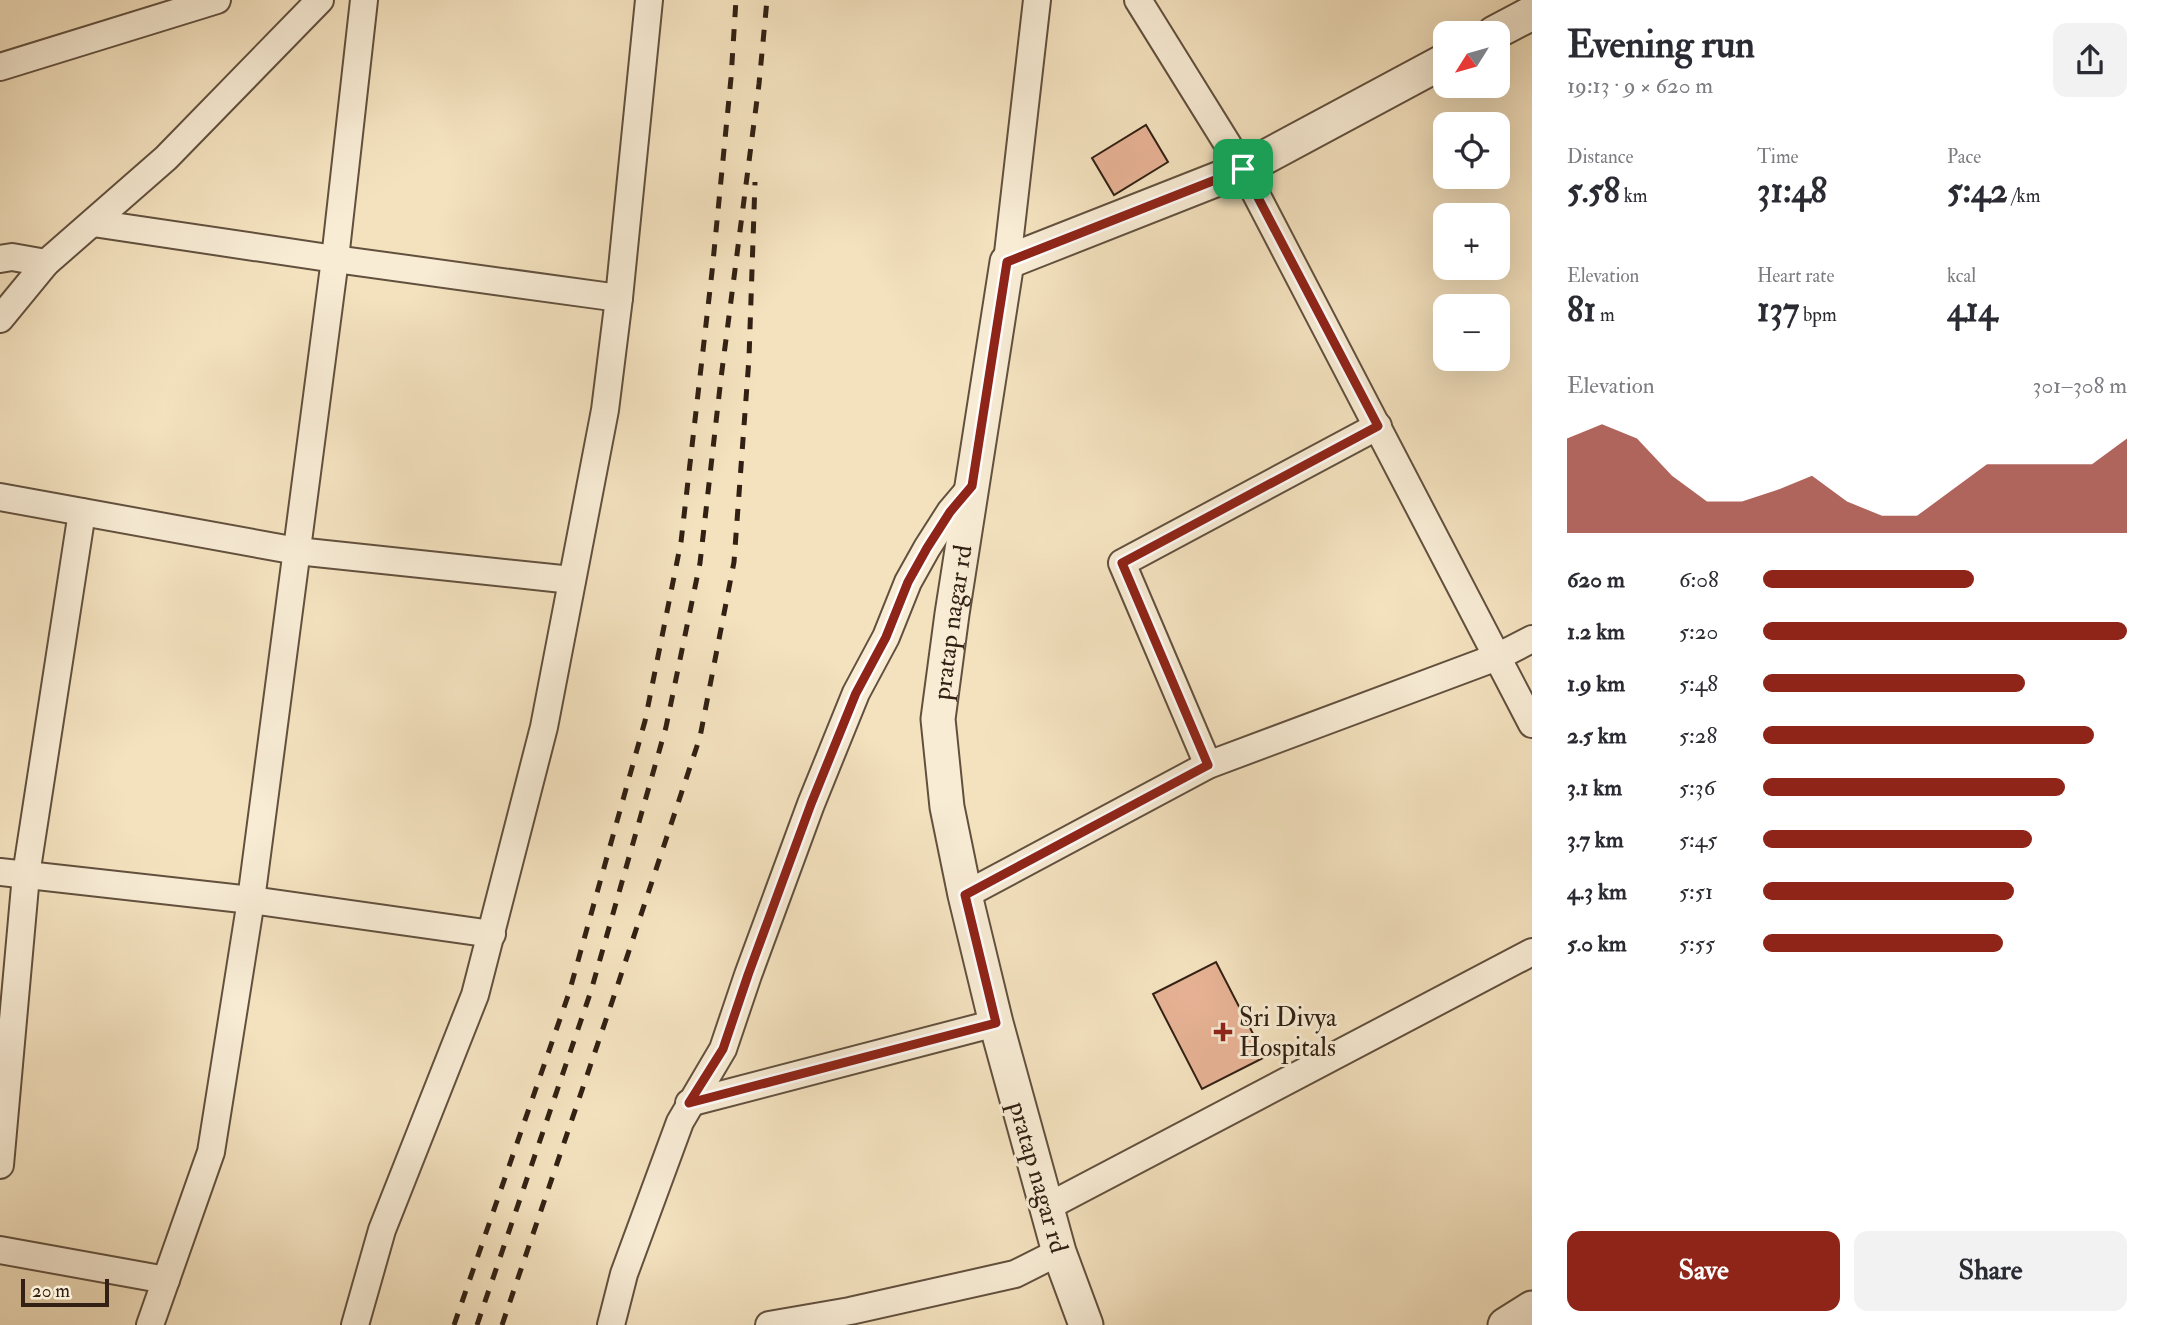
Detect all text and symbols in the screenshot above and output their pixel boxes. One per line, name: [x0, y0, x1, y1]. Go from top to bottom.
north arrow: [1433, 21, 1510, 98]
map controls: [1433, 21, 1510, 371]
text: Evening run: [1567, 21, 1755, 69]
button: share: [2053, 23, 2127, 97]
text: 19:13 · 9 × 620 m: [1567, 71, 1713, 100]
button: locate: [1433, 112, 1510, 189]
pin: [1213, 139, 1273, 199]
text: Distance: [1567, 145, 1633, 169]
text: Time: [1757, 145, 1799, 169]
text: Pace: [1947, 145, 1981, 169]
icon: arrive: [1224, 150, 1262, 188]
text: 5.58: [1567, 169, 1620, 213]
text: 31:48: [1757, 169, 1827, 213]
text: 5:42: [1947, 169, 2008, 213]
text: km: [1620, 184, 1648, 208]
text: /km: [2008, 184, 2040, 208]
button: +: [1433, 203, 1510, 280]
text: Elevation: [1567, 264, 1639, 288]
text: Heart rate: [1757, 264, 1834, 288]
text: kcal: [1947, 264, 1976, 288]
text: 81: [1567, 288, 1596, 332]
text: 137: [1757, 288, 1799, 332]
text: 414: [1947, 288, 1997, 332]
button: −: [1433, 294, 1510, 371]
text: m: [1596, 303, 1615, 327]
text: bpm: [1799, 303, 1837, 327]
text: Elevation: [1567, 371, 1655, 400]
text: 301–308 m: [2033, 371, 2127, 400]
street label: pratap nagar rd: [926, 542, 980, 703]
text: 620 m: [1567, 565, 1625, 594]
text: 6:08: [1679, 565, 1719, 594]
text: 1.2 km: [1567, 617, 1625, 646]
text: 5:20: [1679, 617, 1718, 646]
text: 1.9 km: [1567, 669, 1625, 698]
text: 5:48: [1679, 669, 1718, 698]
text: 2.5 km: [1567, 721, 1627, 750]
text: 5:28: [1679, 721, 1717, 750]
text: 3.1 km: [1567, 773, 1622, 802]
text: 5:36: [1679, 773, 1715, 802]
text: 3.7 km: [1567, 825, 1624, 854]
text: 5:45: [1679, 825, 1717, 854]
text: 4.3 km: [1567, 877, 1627, 906]
text: 5:51: [1679, 877, 1713, 906]
text: 5.0 km: [1567, 929, 1627, 958]
text: 5:55: [1679, 929, 1715, 958]
place label: Sri Divya Hospitals: [1239, 1002, 1337, 1065]
marker: Sri Divya Hospitals: [1213, 1022, 1233, 1042]
street label: pratap nagar rd: [1000, 1097, 1075, 1257]
button: Save: [1567, 1231, 1840, 1311]
button: Share: [1854, 1231, 2127, 1311]
scale bar: [21, 1276, 108, 1308]
text: 20 m: [32, 1279, 70, 1303]

